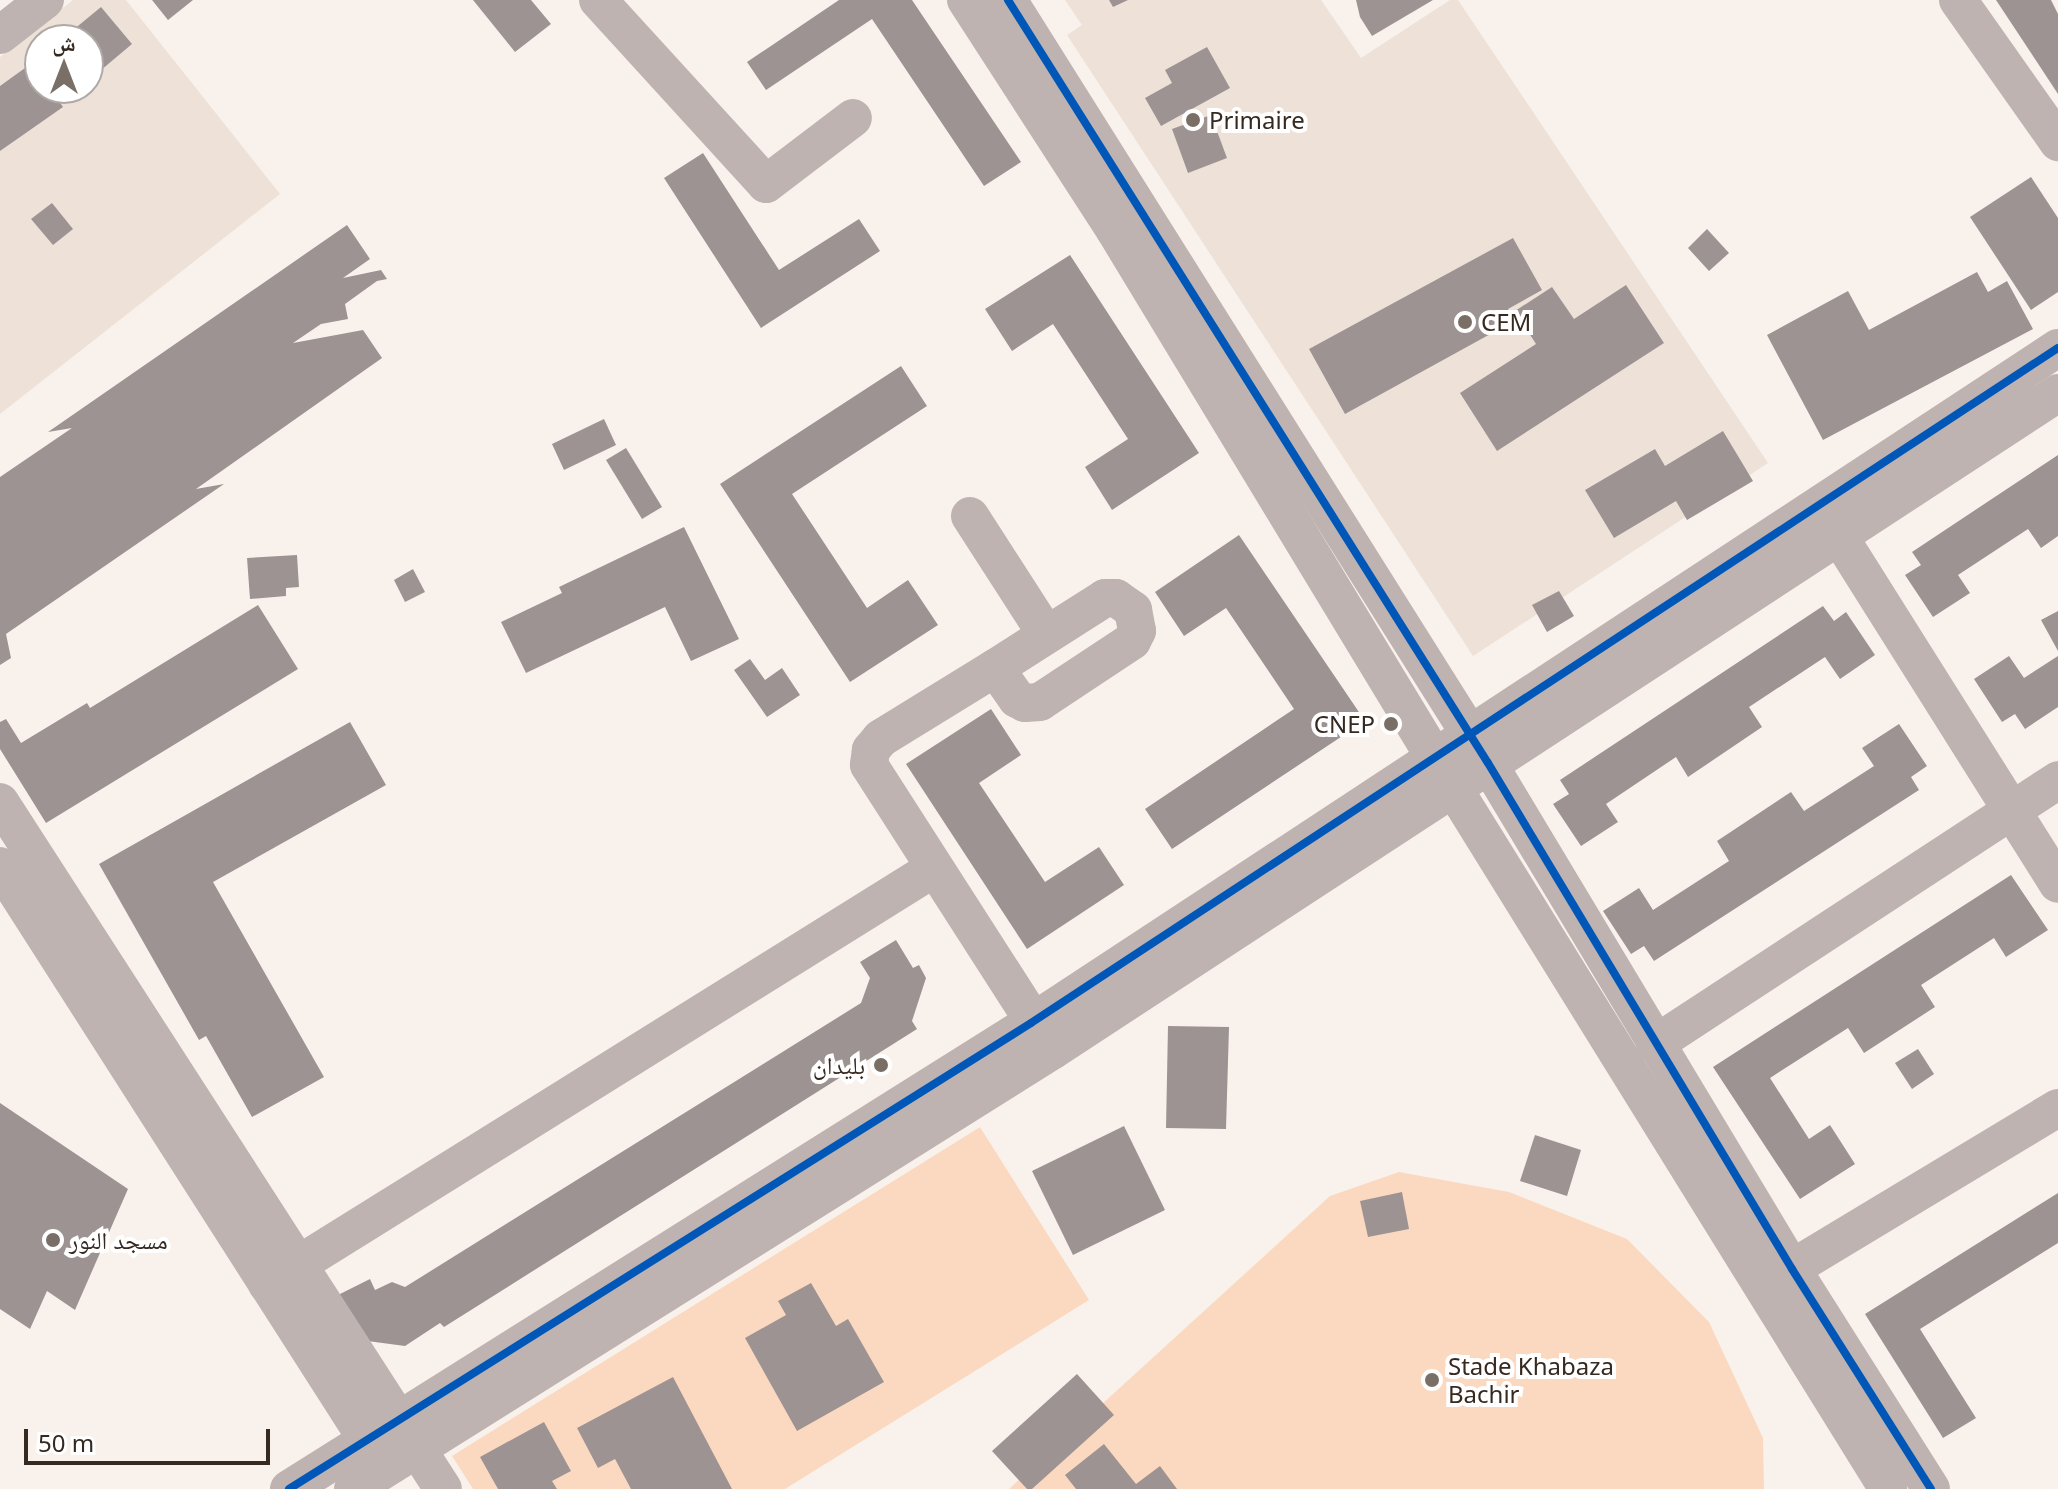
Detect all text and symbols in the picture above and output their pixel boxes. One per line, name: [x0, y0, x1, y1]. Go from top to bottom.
north arrow: [24, 24, 104, 104]
text: ش: [52, 27, 76, 57]
place label: Primaire: [1209, 106, 1305, 134]
marker: Primaire: [1184, 111, 1202, 129]
place label: CEM: [1481, 308, 1531, 336]
marker: CEM: [1456, 313, 1474, 331]
place label: CNEP: [1314, 710, 1375, 738]
marker: CNEP: [1382, 715, 1400, 733]
place label: بليدان: [813, 1051, 865, 1079]
marker: بليدان: [872, 1056, 890, 1074]
place label: مسجد النور: [69, 1226, 168, 1254]
marker: مسجد النور: [44, 1231, 62, 1249]
place label: Stade Khabaza Bachir: [1448, 1352, 1614, 1408]
marker: Stade Khabaza Bachir: [1423, 1371, 1441, 1389]
scale bar: [28, 1413, 274, 1463]
text: 50 m: [38, 1426, 94, 1459]

